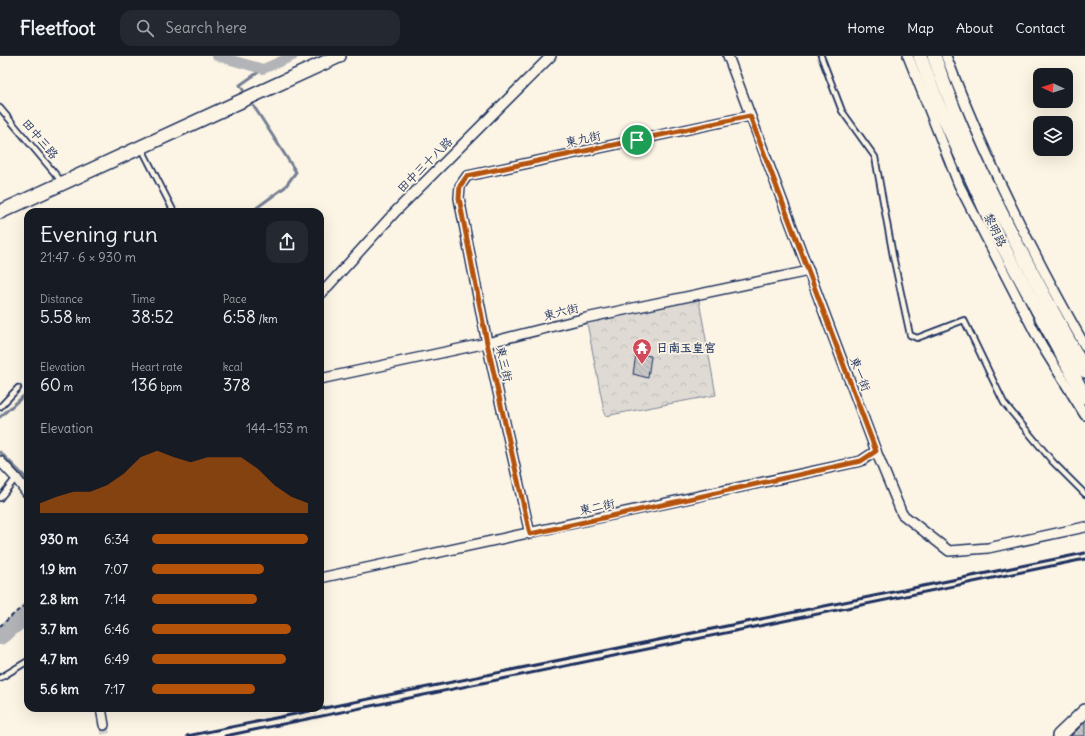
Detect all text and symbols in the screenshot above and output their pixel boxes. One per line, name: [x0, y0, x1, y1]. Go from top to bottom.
search box: [120, 10, 400, 46]
text: Fleetfoot: [20, 16, 96, 40]
icon: search: [134, 17, 156, 39]
text: Search here: [166, 18, 247, 37]
text: Home: [847, 19, 885, 37]
text: Map: [907, 19, 934, 37]
text: About: [956, 19, 994, 37]
text: Contact: [1016, 19, 1065, 37]
north arrow: [1033, 68, 1073, 108]
map controls: [1033, 68, 1073, 156]
street label: 田中三路: [19, 115, 62, 162]
button: layers: [1033, 116, 1073, 156]
pin: [620, 123, 654, 157]
street label: 東九街: [564, 127, 602, 150]
icon: arrive: [626, 129, 648, 151]
street label: 田中三十八路: [394, 134, 455, 195]
street label: 黎明路: [981, 210, 1010, 249]
text: Evening run: [40, 220, 158, 248]
button: share: [266, 221, 308, 263]
text: 21:47 · 6 × 930 m: [40, 249, 136, 266]
text: Distance: [40, 292, 83, 306]
text: Time: [131, 292, 155, 306]
text: Pace: [223, 292, 247, 306]
street label: 東六街: [542, 300, 580, 323]
text: 5.58: [40, 306, 73, 328]
text: 38:52: [131, 306, 174, 328]
text: 6:58: [223, 306, 256, 328]
text: km: [73, 312, 91, 326]
text: /km: [256, 312, 278, 326]
temple icon: 日南玉皇宮: [631, 337, 653, 365]
place label: 日南玉皇宮: [656, 340, 716, 355]
street label: 東三街: [493, 345, 516, 383]
street label: 東一街: [847, 354, 874, 393]
text: Elevation: [40, 360, 85, 374]
text: Heart rate: [131, 360, 182, 374]
text: kcal: [223, 360, 242, 374]
text: 60: [40, 374, 61, 396]
text: 136: [131, 374, 158, 396]
text: 378: [223, 374, 250, 396]
text: m: [61, 380, 73, 394]
text: bpm: [158, 380, 182, 394]
text: Elevation: [40, 420, 93, 437]
text: 144–153 m: [246, 420, 308, 437]
street label: 東二街: [578, 495, 616, 518]
text: 930 m: [40, 531, 78, 548]
text: 6:34: [104, 531, 129, 548]
text: 1.9 km: [40, 561, 76, 578]
text: 7:07: [104, 561, 128, 578]
text: 2.8 km: [40, 591, 78, 608]
text: 7:14: [104, 591, 126, 608]
text: 3.7 km: [40, 621, 78, 638]
text: 6:46: [104, 621, 129, 638]
text: 4.7 km: [40, 651, 78, 668]
text: 6:49: [104, 651, 129, 668]
text: 5.6 km: [40, 681, 79, 698]
text: 7:17: [104, 681, 125, 698]

